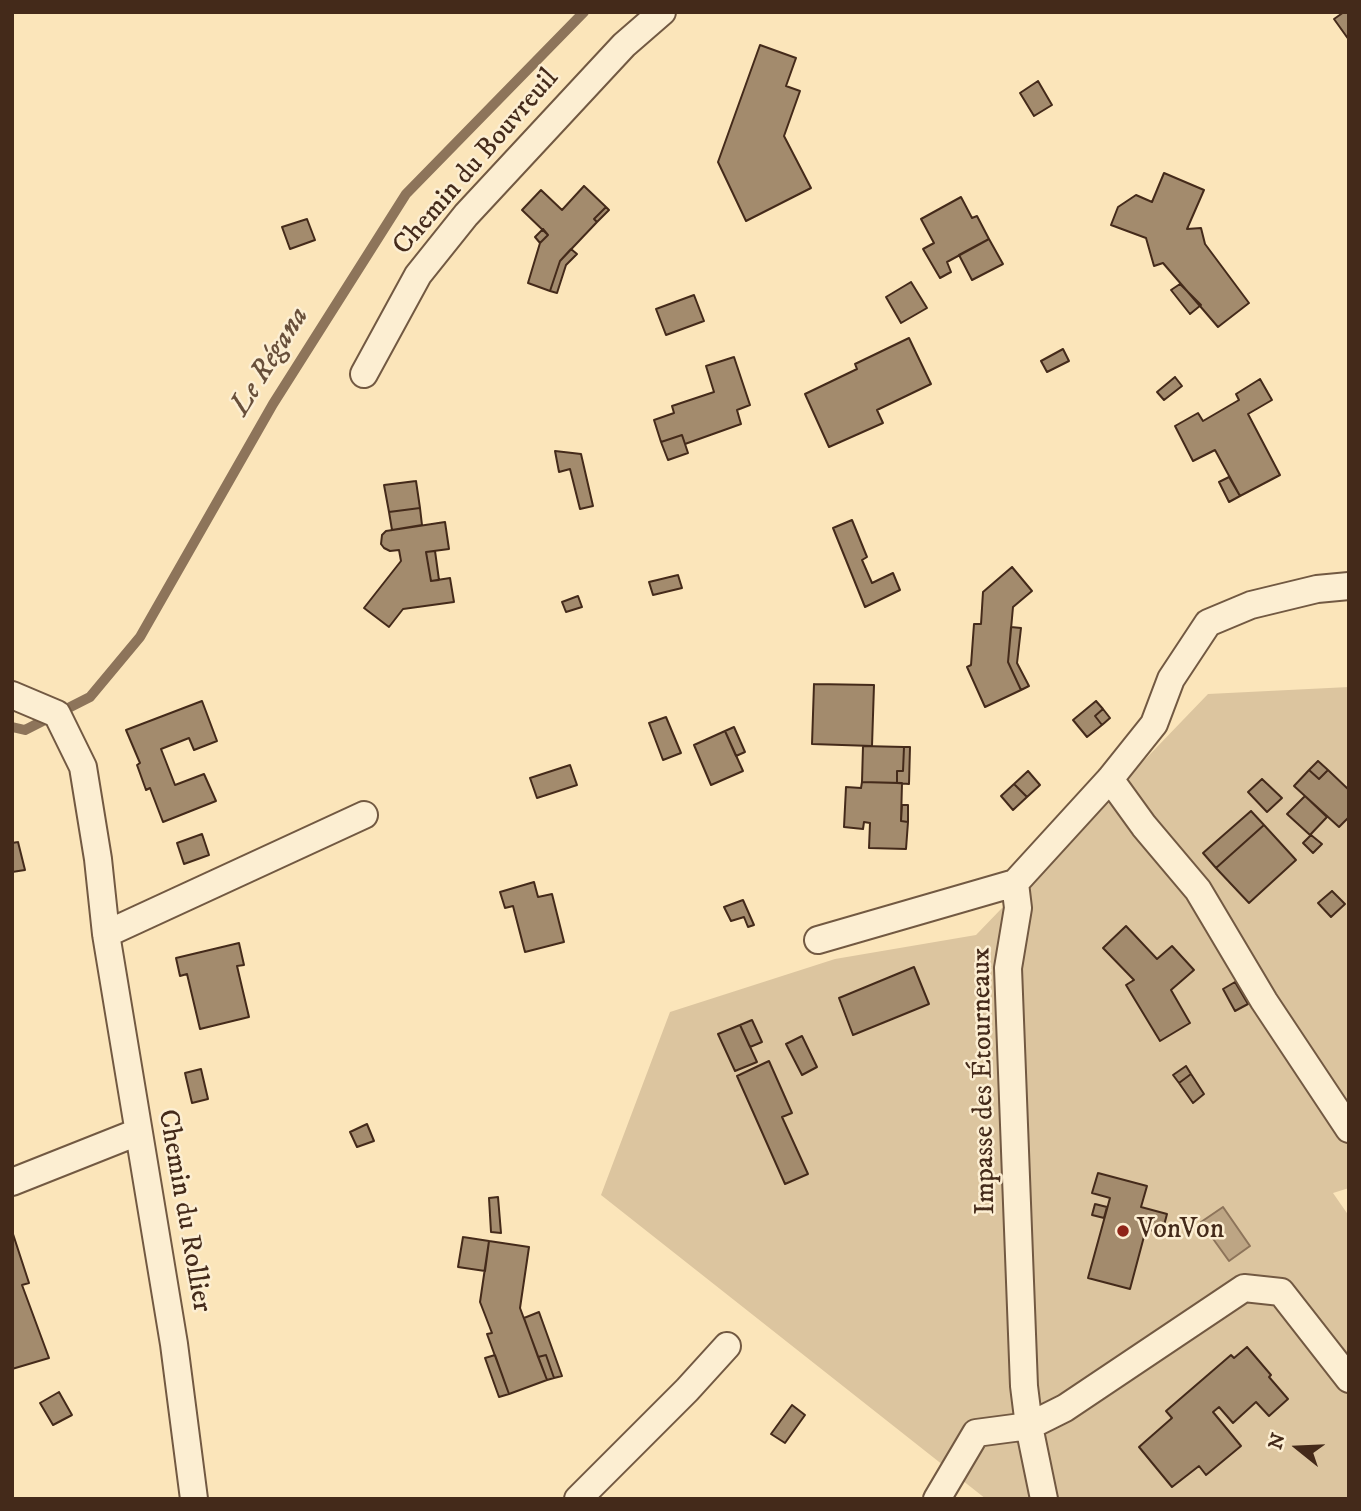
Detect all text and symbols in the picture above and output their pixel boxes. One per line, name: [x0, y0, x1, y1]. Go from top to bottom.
street label: Chemin du Bouvreuil: [387, 63, 567, 263]
water label: Le Régana: [224, 301, 318, 423]
street label: Impasse des Étourneaux: [966, 947, 1004, 1215]
street label: Chemin du Rollier: [149, 1107, 217, 1315]
place label: VonVon: [1137, 1214, 1224, 1248]
marker: VonVon: [1115, 1223, 1131, 1239]
north arrow: [1263, 1413, 1333, 1483]
text: N: [1264, 1430, 1291, 1452]

